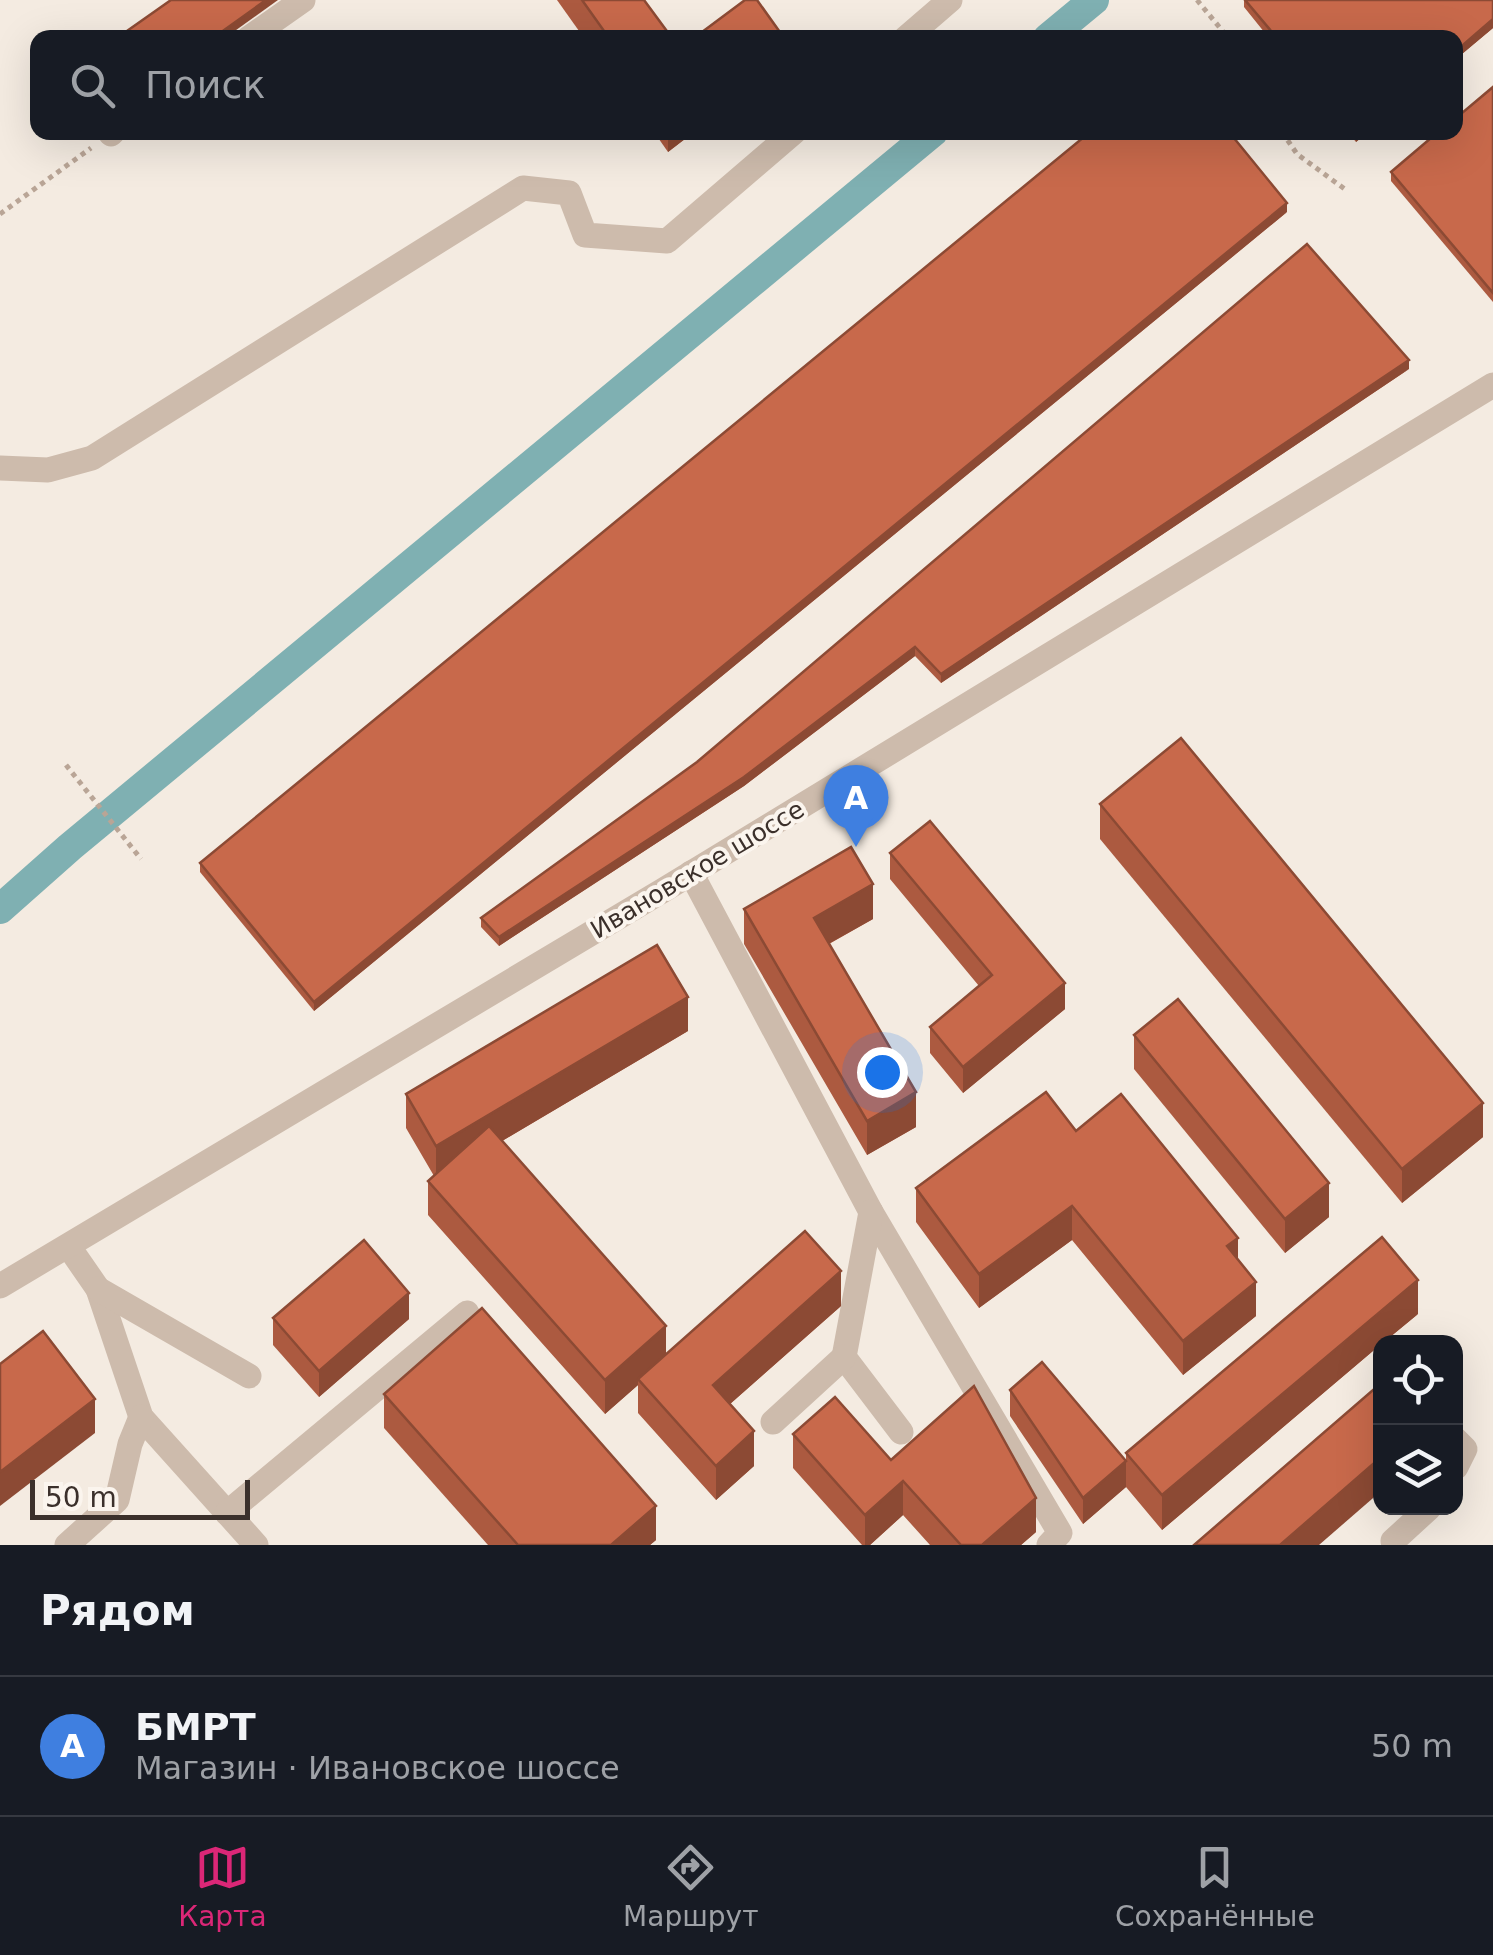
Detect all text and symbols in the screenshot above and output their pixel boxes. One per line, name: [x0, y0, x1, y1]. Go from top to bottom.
search box: [30, 30, 1463, 140]
icon: search: [65, 58, 120, 113]
text: Поиск: [145, 63, 265, 107]
pin: A: [824, 764, 888, 847]
street label: Ивановское шоссе: [585, 794, 809, 945]
your location: [857, 1047, 908, 1098]
map controls: [1373, 1335, 1463, 1515]
button: locate: [1373, 1335, 1463, 1425]
button: layers: [1373, 1425, 1463, 1515]
scale bar: [30, 1475, 250, 1520]
text: 50 m: [45, 1481, 117, 1514]
text: Рядом: [40, 1586, 195, 1635]
text: БМРТ: [135, 1705, 256, 1749]
text: A: [60, 1727, 85, 1765]
text: 50 m: [1371, 1727, 1453, 1765]
text: Магазин · Ивановское шоссе: [135, 1749, 620, 1787]
tab: Карта: [178, 1840, 267, 1933]
tab: Маршрут: [623, 1840, 758, 1933]
tab: Сохранённые: [1115, 1840, 1315, 1933]

